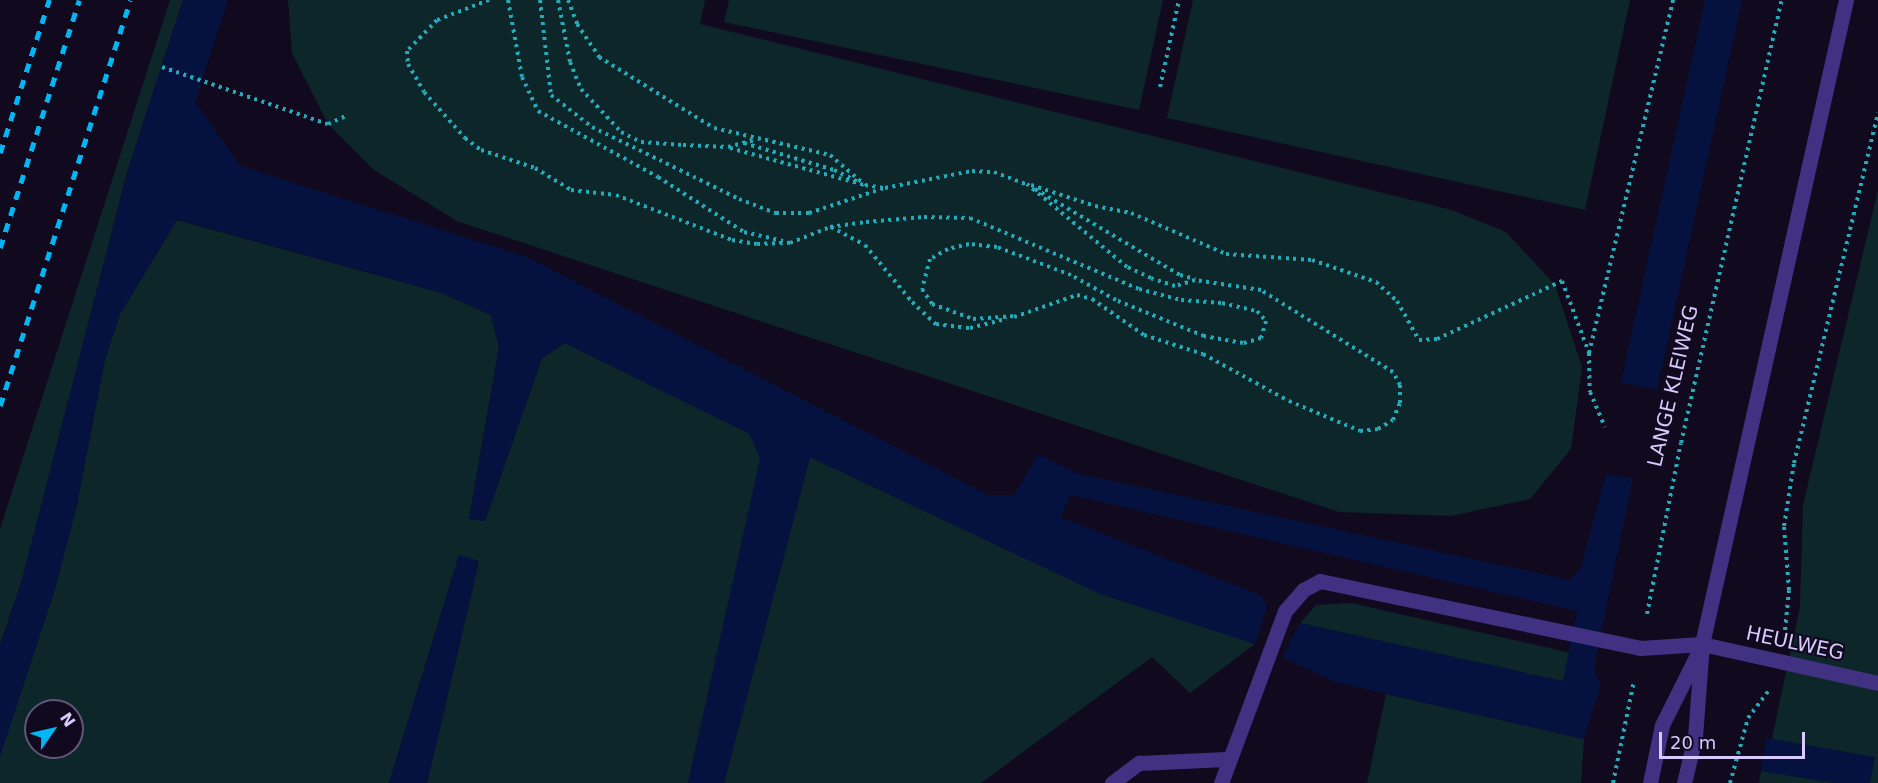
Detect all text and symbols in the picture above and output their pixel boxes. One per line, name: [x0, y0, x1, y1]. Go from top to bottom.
street label: LANGE KLEIWEG: [1643, 303, 1703, 469]
street label: HEULWEG: [1744, 621, 1846, 665]
north arrow: [24, 699, 84, 759]
text: N: [56, 709, 79, 731]
scale bar: [1662, 720, 1808, 758]
text: 20 m: [1670, 732, 1716, 753]

